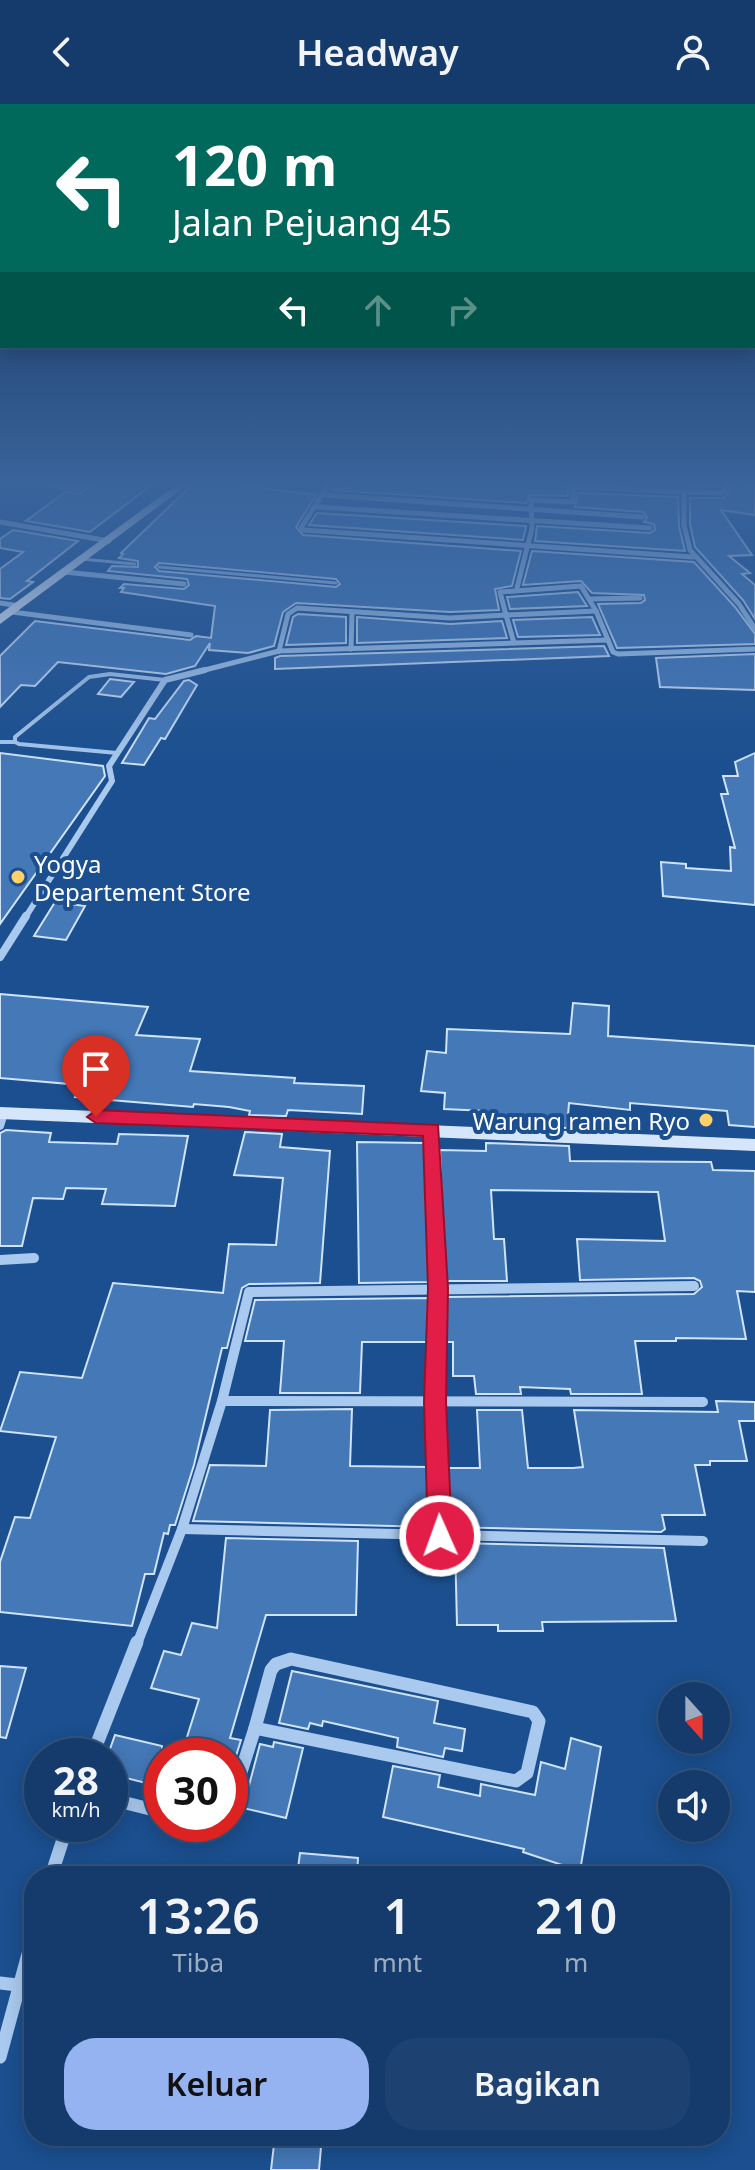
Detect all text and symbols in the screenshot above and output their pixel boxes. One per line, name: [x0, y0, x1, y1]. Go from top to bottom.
text: Headway: [296, 28, 459, 77]
icon: back: [40, 30, 84, 74]
icon: person: [671, 30, 715, 74]
text: 120 m: [172, 126, 337, 202]
icon: left: [40, 136, 144, 240]
text: Jalan Pejuang 45: [172, 198, 452, 247]
icon: left: [272, 288, 316, 332]
icon: ahead: [356, 288, 400, 332]
icon: right: [440, 288, 484, 332]
place label: Yogya Departement Store: [34, 847, 250, 908]
marker: Yogya Departement Store: [9, 868, 27, 886]
pin: [62, 1035, 130, 1117]
icon: arrive: [74, 1047, 118, 1091]
place label: Warung ramen Ryo: [472, 1104, 690, 1137]
marker: Warung ramen Ryo: [697, 1111, 715, 1129]
position arrow: [398, 1494, 482, 1578]
north arrow: [658, 1682, 730, 1754]
map controls: [658, 1682, 730, 1842]
speed limit sign: 30: [144, 1738, 248, 1842]
text: 28: [53, 1752, 99, 1807]
button: sound: [658, 1770, 730, 1842]
text: km/h: [51, 1796, 101, 1823]
text: 13:26: [137, 1883, 260, 1948]
text: 1: [384, 1883, 411, 1948]
text: 210: [535, 1883, 617, 1948]
text: Tiba: [172, 1944, 224, 1980]
text: mnt: [372, 1944, 422, 1980]
text: m: [564, 1944, 588, 1980]
button: Keluar: [64, 2038, 369, 2130]
button: Bagikan: [385, 2038, 690, 2130]

